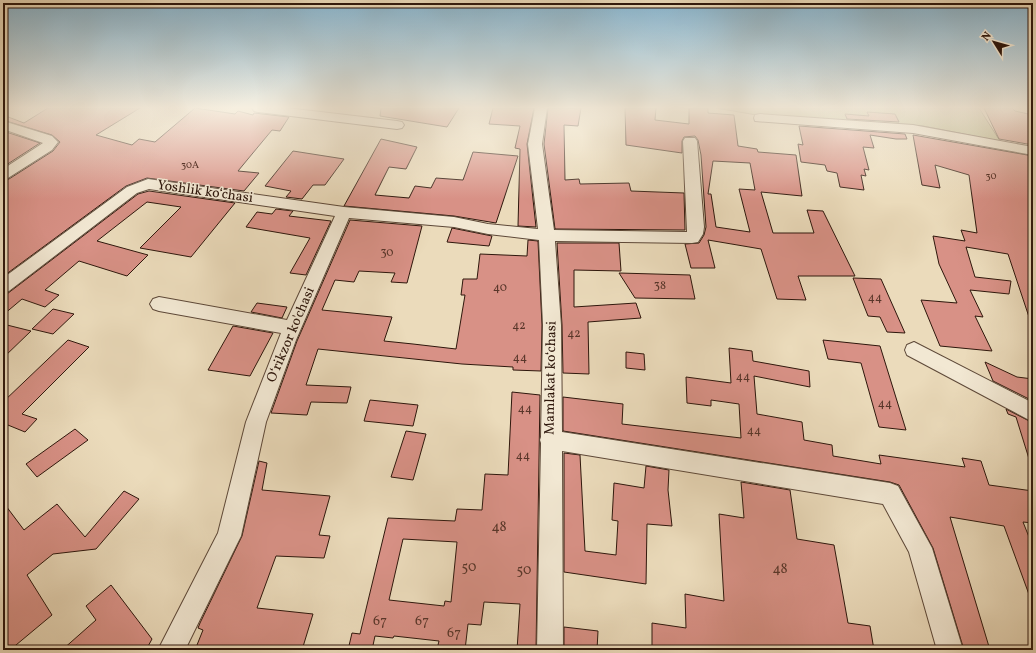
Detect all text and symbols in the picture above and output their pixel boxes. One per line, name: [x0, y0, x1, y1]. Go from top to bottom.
north arrow: [974, 22, 1014, 62]
text: N: [979, 29, 996, 45]
house number: 30А: [181, 158, 199, 172]
house number: 30: [986, 169, 996, 183]
street label: Yoshlik koʻchasi: [156, 176, 254, 208]
house number: 30: [380, 245, 394, 261]
house number: 38: [654, 278, 666, 294]
house number: 40: [493, 280, 507, 296]
street label: Oʻrikzor ko'chasi: [262, 284, 320, 386]
house number: 44: [868, 290, 882, 306]
house number: 42: [512, 318, 526, 334]
street label: Mamlakat koʻchasi: [541, 321, 561, 435]
house number: 42: [567, 326, 581, 342]
house number: 44: [513, 350, 527, 366]
house number: 44: [736, 369, 750, 385]
house number: 44: [878, 396, 892, 412]
house number: 44: [518, 401, 532, 417]
house number: 44: [747, 423, 761, 439]
house number: 44: [516, 448, 530, 464]
house number: 48: [491, 518, 507, 537]
house number: 50: [462, 558, 476, 577]
house number: 48: [772, 560, 788, 579]
house number: 50: [517, 561, 531, 580]
house number: 67: [373, 612, 387, 631]
house number: 67: [415, 612, 429, 631]
house number: 67: [447, 624, 461, 643]

